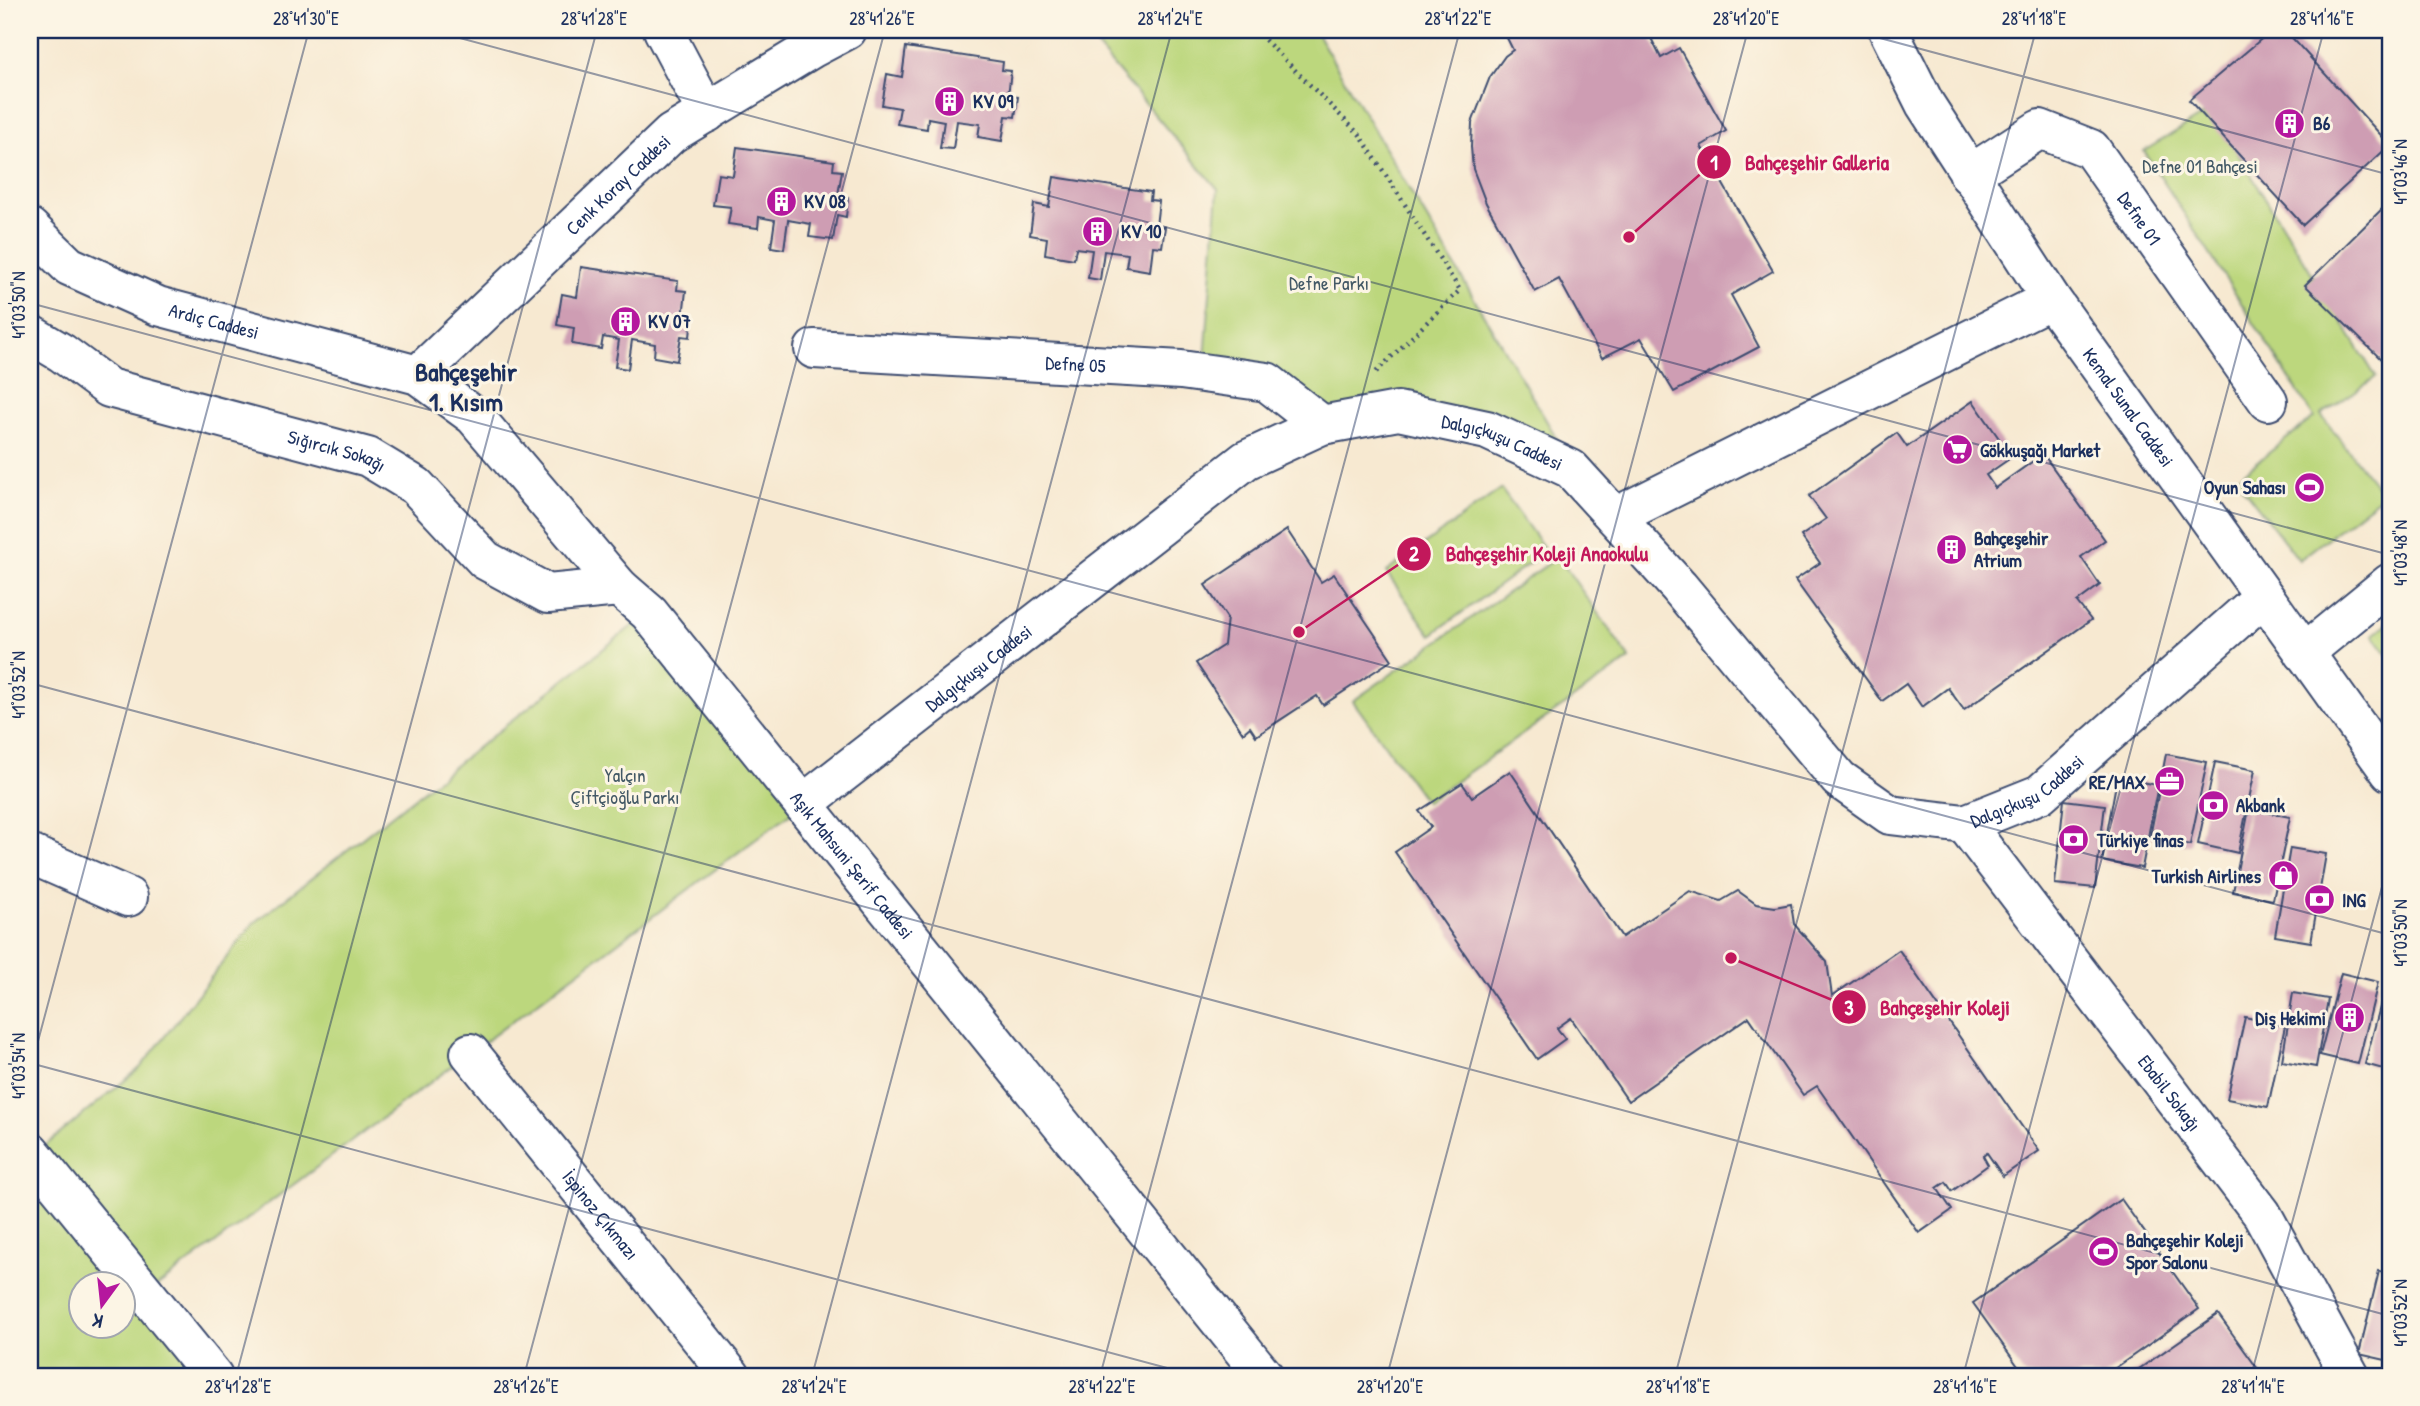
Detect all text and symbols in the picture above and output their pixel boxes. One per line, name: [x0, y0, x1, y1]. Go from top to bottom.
text: 28°41'30"E: [273, 6, 339, 31]
text: 28°41'28"E: [561, 6, 627, 31]
text: 28°41'26"E: [849, 6, 915, 31]
text: 28°41'24"E: [1137, 6, 1203, 31]
text: 28°41'22"E: [1425, 6, 1491, 31]
text: 28°41'20"E: [1713, 6, 1779, 31]
text: 28°41'18"E: [2002, 6, 2066, 31]
text: 28°41'16"E: [2290, 6, 2354, 31]
building icon: KV 09: [933, 84, 967, 118]
place label: KV 09: [973, 88, 1013, 114]
building icon: B6: [2273, 106, 2307, 140]
place label: B6: [2313, 110, 2331, 136]
street label: Cenk Koray Caddesi: [560, 128, 676, 241]
text: 41°03'46"N: [2388, 139, 2413, 205]
callout: Bahçeşehir Galleria: [1696, 141, 1903, 183]
text: 1: [1710, 148, 1718, 177]
text: Bahçeşehir Galleria: [1745, 148, 1890, 177]
park label: Defne 01 Bahçesi: [2142, 153, 2258, 179]
building icon: KV 08: [764, 184, 798, 218]
street label: Defne 01: [2112, 186, 2167, 250]
place label: KV 08: [804, 188, 846, 214]
building icon: KV 10: [1081, 214, 1115, 248]
place label: KV 10: [1121, 218, 1162, 244]
park label: Defne Parkı: [1289, 270, 1369, 296]
text: 41°03'50"N: [6, 271, 31, 339]
street label: Ardıç Caddesi: [166, 297, 262, 345]
building icon: KV 07: [608, 304, 642, 338]
place label: KV 07: [648, 308, 691, 334]
street label: Kemal Sunal Caddesi: [2077, 342, 2180, 472]
street label: Defne 05: [1045, 349, 1107, 379]
district label: Bahçeşehir 1. Kısım: [415, 354, 518, 419]
street label: Dalgıçkuşu Caddesi: [1439, 408, 1567, 476]
street label: Sığırcık Sokağı: [285, 423, 391, 478]
supermarket icon: Gökkuşağı Market: [1940, 433, 1974, 467]
place label: Gökkuşağı Market: [1980, 437, 2102, 464]
sports icon: Oyun Sahası: [2292, 470, 2326, 504]
place label: Oyun Sahası: [2204, 474, 2286, 501]
text: 41°03'48"N: [2388, 520, 2413, 586]
place label: Bahçeşehir Atrium: [1974, 525, 2049, 573]
building icon: Bahçeşehir Atrium: [1934, 532, 1968, 566]
callout: Bahçeşehir Koleji Anaokulu: [1396, 533, 1662, 575]
text: 2: [1409, 539, 1419, 568]
text: Bahçeşehir Koleji Anaokulu: [1446, 539, 1649, 568]
street label: Dalgıçkuşu Caddesi: [920, 618, 1037, 717]
text: 41°03'52"N: [6, 651, 31, 719]
street label: Dalgıçkuşu Caddesi: [1966, 748, 2089, 834]
park label: Yalçın Çiftçioğlu Parkı: [571, 762, 679, 810]
office icon: RE/MAX: [2152, 765, 2186, 799]
place label: RE/MAX: [2089, 769, 2147, 795]
street label: Aşık Mahsuni Şerif Caddesi: [785, 786, 920, 944]
bank icon: Akbank: [2196, 788, 2230, 822]
place label: Akbank: [2236, 792, 2285, 818]
bank icon: Türkiye finas: [2057, 823, 2091, 857]
place label: Türkiye finas: [2096, 827, 2185, 854]
shop icon: Turkish Airlines: [2267, 859, 2301, 893]
place label: Turkish Airlines: [2151, 863, 2262, 889]
bank icon: ING: [2302, 883, 2336, 917]
place label: ING: [2342, 887, 2367, 913]
text: 41°03'50"N: [2388, 899, 2413, 967]
callout: Bahçeşehir Koleji: [1831, 986, 2025, 1028]
text: 3: [1844, 993, 1854, 1022]
text: Bahçeşehir Koleji: [1880, 993, 2010, 1022]
building icon: Diş Hekimi: [2332, 1001, 2366, 1035]
place label: Diş Hekimi: [2255, 1005, 2326, 1031]
text: 41°03'54"N: [6, 1033, 31, 1099]
street label: Ebabil Sokağı: [2132, 1049, 2207, 1136]
street label: İspinoz Çıkmazı: [557, 1164, 645, 1265]
place label: Bahçeşehir Koleji Spor Salonu: [2126, 1227, 2244, 1276]
sports icon: Bahçeşehir Koleji Spor Salonu: [2086, 1234, 2120, 1268]
north arrow: [66, 1270, 136, 1340]
text: 41°03'52"N: [2388, 1279, 2413, 1347]
text: K: [89, 1308, 106, 1335]
text: 28°41'28"E: [205, 1374, 271, 1399]
text: 28°41'26"E: [493, 1374, 559, 1399]
text: 28°41'24"E: [781, 1374, 847, 1399]
text: 28°41'22"E: [1069, 1374, 1135, 1399]
text: 28°41'20"E: [1357, 1374, 1423, 1399]
text: 28°41'18"E: [1646, 1374, 1710, 1399]
text: 28°41'16"E: [1933, 1374, 1997, 1399]
text: 28°41'14"E: [2221, 1374, 2285, 1399]

